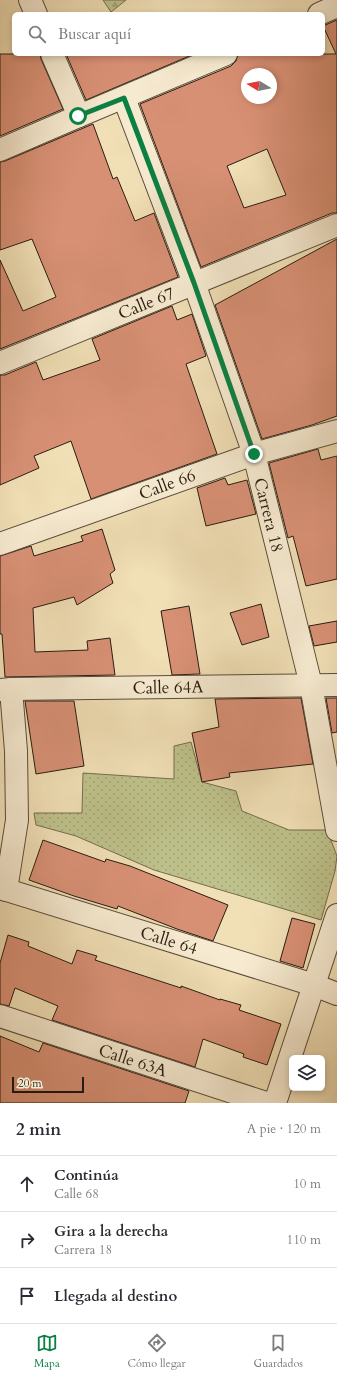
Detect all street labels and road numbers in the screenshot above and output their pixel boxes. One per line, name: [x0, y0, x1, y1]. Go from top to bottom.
street label: Calle 67: [115, 282, 178, 325]
street label: Calle 66: [136, 464, 199, 505]
street label: Carrera 18: [248, 475, 289, 555]
street label: Calle 64A: [132, 675, 205, 700]
street label: Calle 64: [137, 921, 201, 960]
street label: Calle 63A: [96, 1039, 171, 1083]

